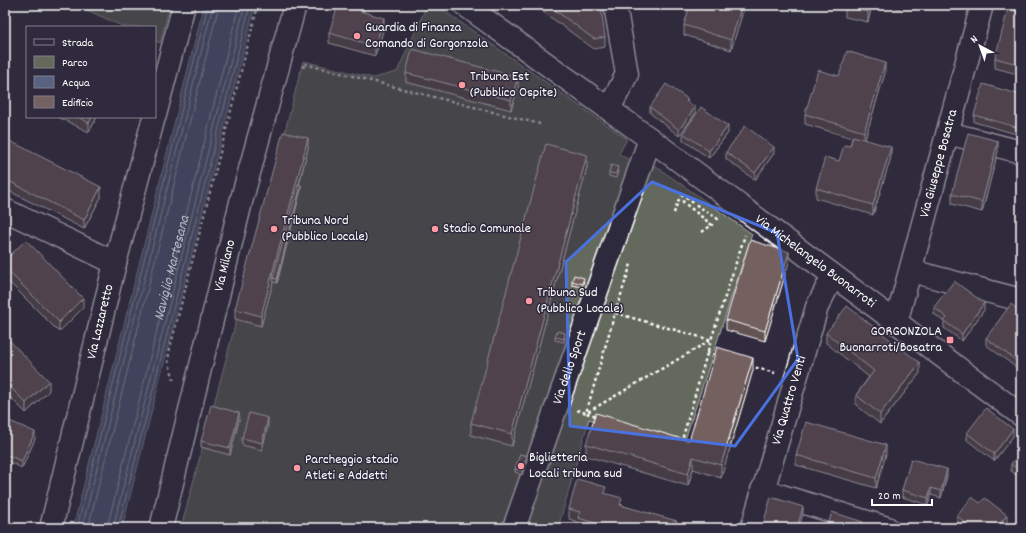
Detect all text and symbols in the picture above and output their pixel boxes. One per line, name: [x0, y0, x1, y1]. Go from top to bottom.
place label: Guardia di Finanza Comando di Gorgonzola: [365, 18, 488, 54]
legend: [26, 26, 156, 118]
north arrow: [960, 26, 1000, 66]
marker: Guardia di Finanza Comando di Gorgonzola: [352, 31, 362, 41]
text: N: [967, 32, 982, 48]
text: Strada: [62, 35, 93, 52]
text: Parco: [62, 55, 88, 72]
place label: Tribuna Est (Pubblico Ospite): [470, 67, 557, 103]
text: Acqua: [62, 75, 90, 92]
marker: Tribuna Est (Pubblico Ospite): [457, 80, 467, 90]
text: Edificio: [62, 95, 93, 112]
street label: Via Giuseppe Bosatra: [915, 107, 963, 220]
street label: Via Michelangelo Buonarroti: [750, 210, 880, 314]
place label: Tribuna Nord (Pubblico Locale): [282, 211, 369, 247]
water label: Naviglio Martesana: [149, 212, 197, 323]
place label: Stadio Comunale: [443, 219, 531, 239]
marker: Tribuna Nord (Pubblico Locale): [269, 224, 279, 234]
marker: Stadio Comunale: [430, 224, 440, 234]
street label: Via Milano: [209, 238, 241, 294]
street label: Via Lazzaretto: [82, 282, 119, 361]
place label: Tribuna Sud (Pubblico Locale): [537, 283, 624, 319]
marker: Tribuna Sud (Pubblico Locale): [524, 296, 534, 306]
place label: GORGONZOLA Buonarroti/Bosatra: [839, 322, 942, 358]
street label: Via dello Sport: [548, 328, 592, 407]
marker: GORGONZOLA Buonarroti/Bosatra: [945, 335, 955, 345]
street label: Via Quattro Venti: [767, 353, 812, 447]
place label: Biglietteria Locali tribuna sud: [529, 448, 622, 484]
place label: Parcheggio stadio Atleti e Addetti: [305, 450, 399, 486]
marker: Biglietteria Locali tribuna sud: [516, 461, 526, 471]
marker: Parcheggio stadio Atleti e Addetti: [292, 463, 302, 473]
scale bar: [872, 481, 932, 507]
text: 20 m: [878, 488, 901, 505]

